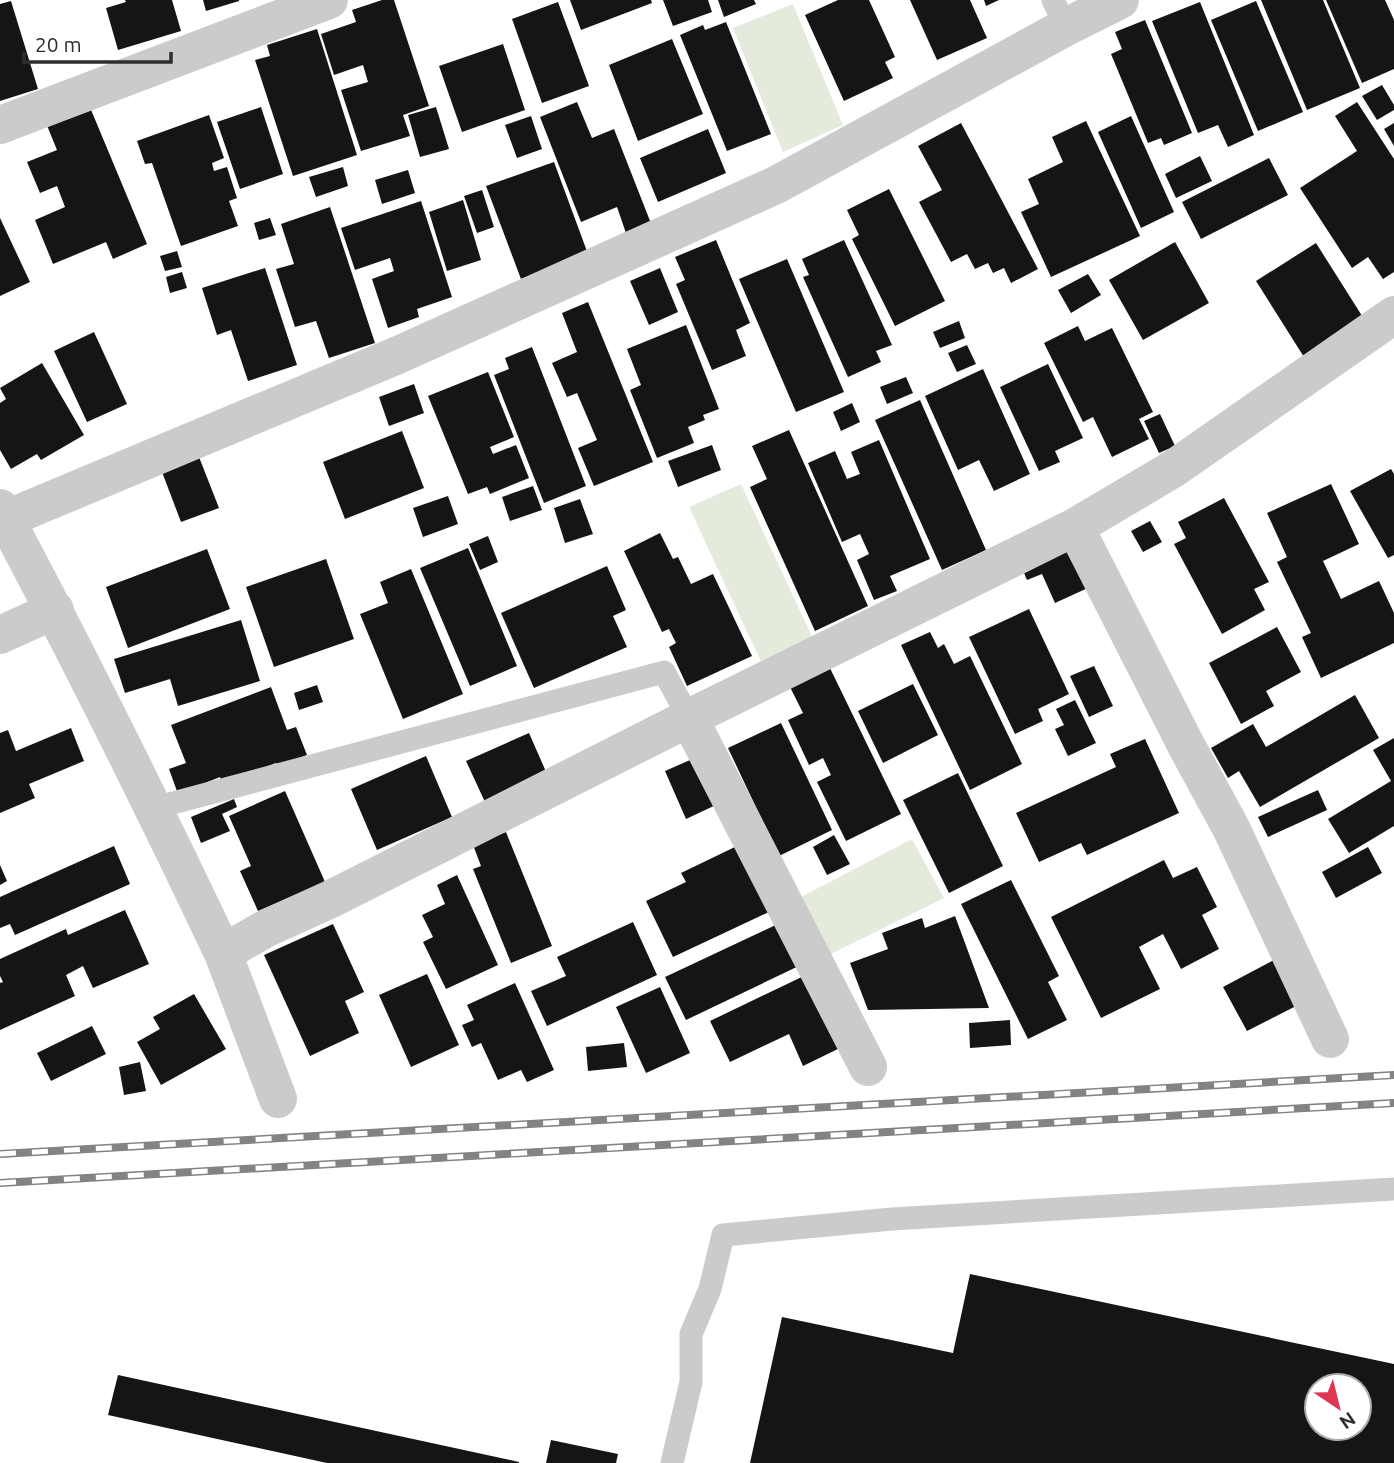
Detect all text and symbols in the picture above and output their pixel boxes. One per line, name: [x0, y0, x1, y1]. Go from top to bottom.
scale bar: [24, 21, 172, 65]
text: 20 m: [35, 32, 82, 56]
north arrow: [1303, 1372, 1373, 1442]
text: N: [1336, 1408, 1360, 1434]

